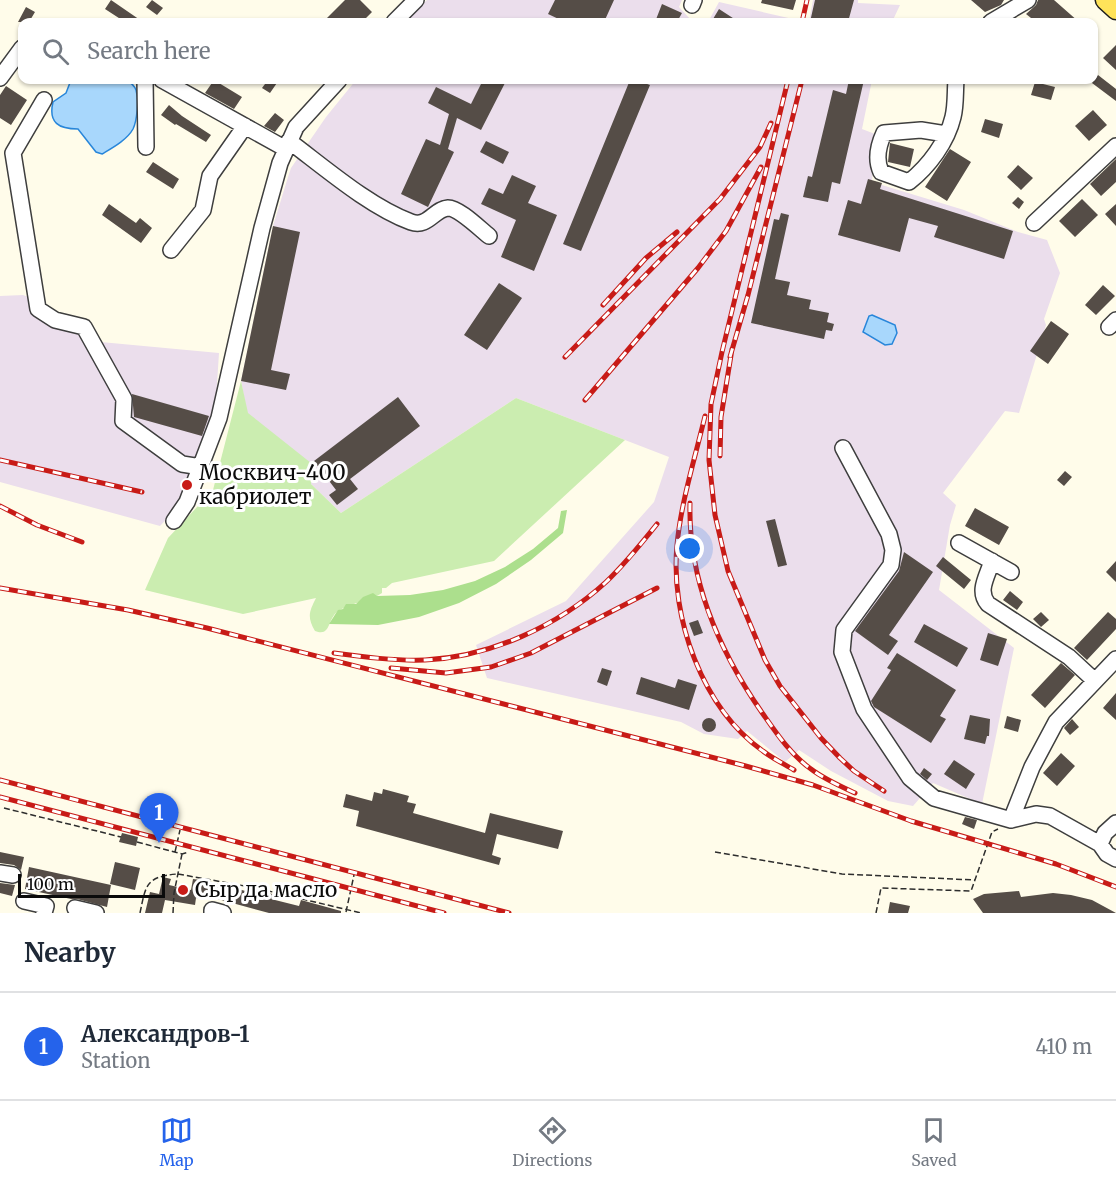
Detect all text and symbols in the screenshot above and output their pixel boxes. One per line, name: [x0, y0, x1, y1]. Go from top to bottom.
search box: [18, 18, 1098, 84]
icon: search: [39, 35, 72, 68]
text: Search here: [87, 37, 210, 65]
place label: Москвич-400 кабриолет: [199, 459, 346, 510]
marker: Москвич-400 кабриолет: [180, 478, 194, 492]
your location: [675, 534, 704, 563]
pin: 1: [140, 794, 178, 843]
scale bar: [18, 871, 165, 898]
text: 100 m: [27, 874, 74, 894]
place label: Сыр да масло: [195, 876, 337, 903]
marker: Сыр да масло: [176, 883, 190, 897]
text: Nearby: [24, 936, 116, 969]
text: Александров-1: [81, 1020, 249, 1048]
text: 1: [39, 1034, 48, 1059]
text: 410 m: [1035, 1034, 1092, 1059]
text: Station: [81, 1048, 150, 1073]
tab: Map: [159, 1114, 194, 1170]
tab: Directions: [512, 1114, 592, 1170]
tab: Saved: [911, 1114, 957, 1170]

